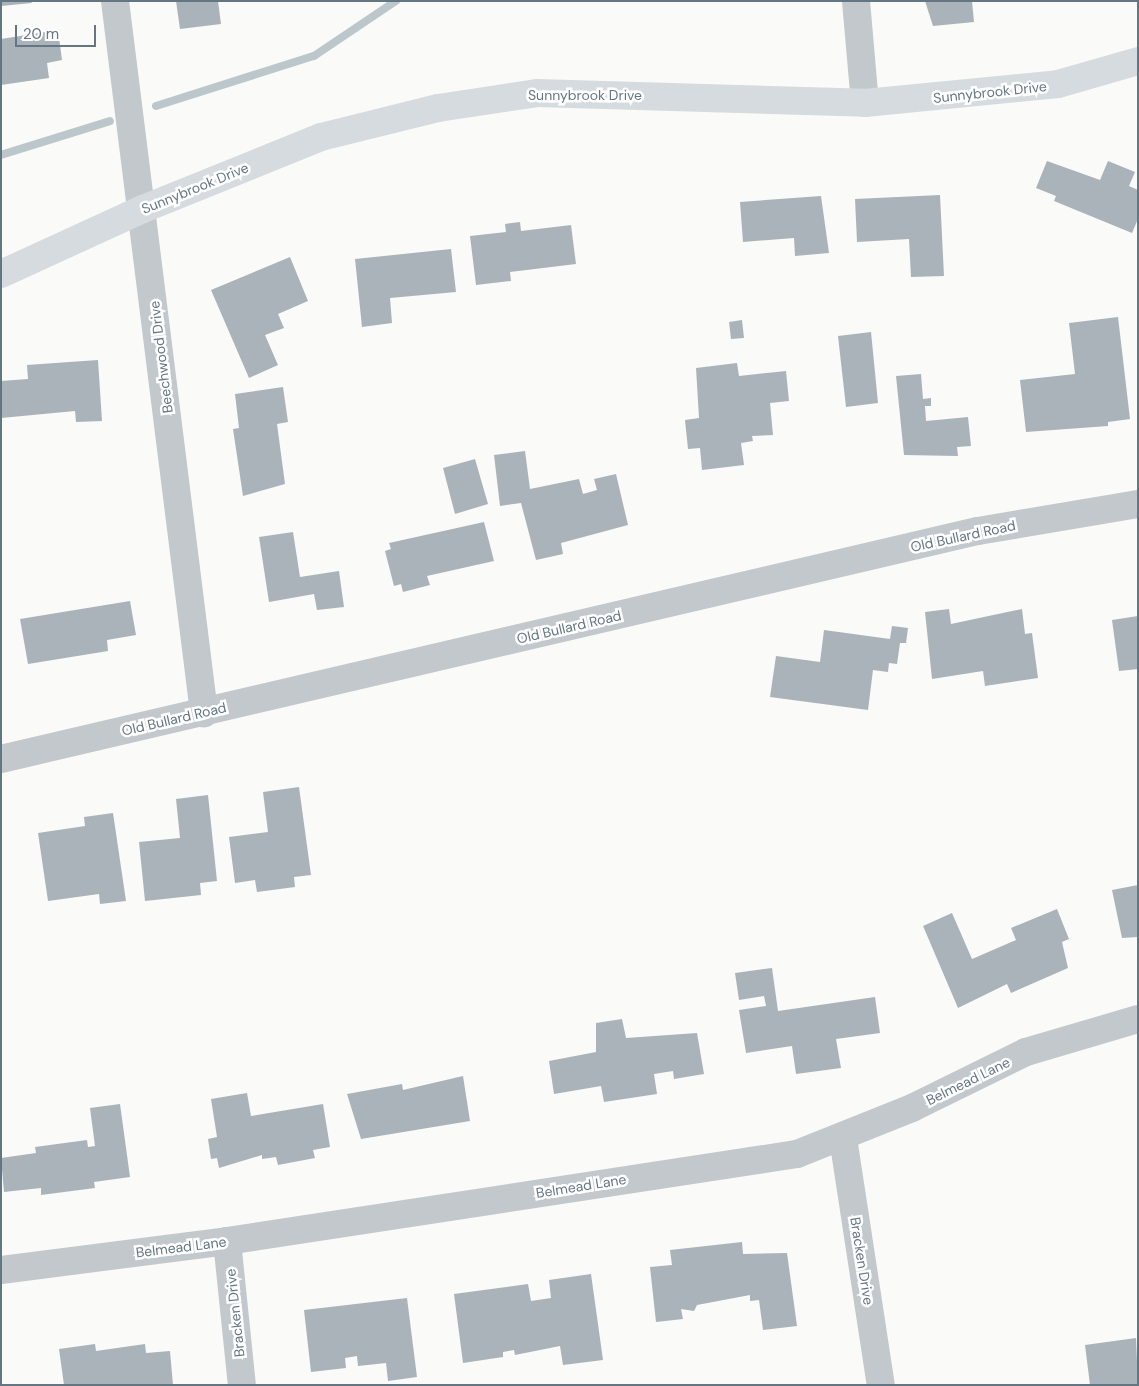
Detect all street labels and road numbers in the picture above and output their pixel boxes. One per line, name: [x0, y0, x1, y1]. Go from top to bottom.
street label: Sunnybrook Drive: [932, 78, 1048, 106]
street label: Sunnybrook Drive: [528, 87, 642, 103]
street label: Sunnybrook Drive: [139, 159, 251, 217]
street label: Beechwood Drive: [146, 300, 176, 414]
street label: Old Bullard Road: [909, 517, 1017, 555]
street label: Old Bullard Road: [515, 607, 623, 647]
street label: Old Bullard Road: [120, 699, 228, 739]
street label: Belmead Lane: [923, 1053, 1013, 1109]
street label: Belmead Lane: [535, 1171, 627, 1201]
street label: Bracken Drive: [847, 1216, 877, 1306]
street label: Belmead Lane: [135, 1233, 227, 1261]
street label: Bracken Drive: [222, 1268, 248, 1358]

